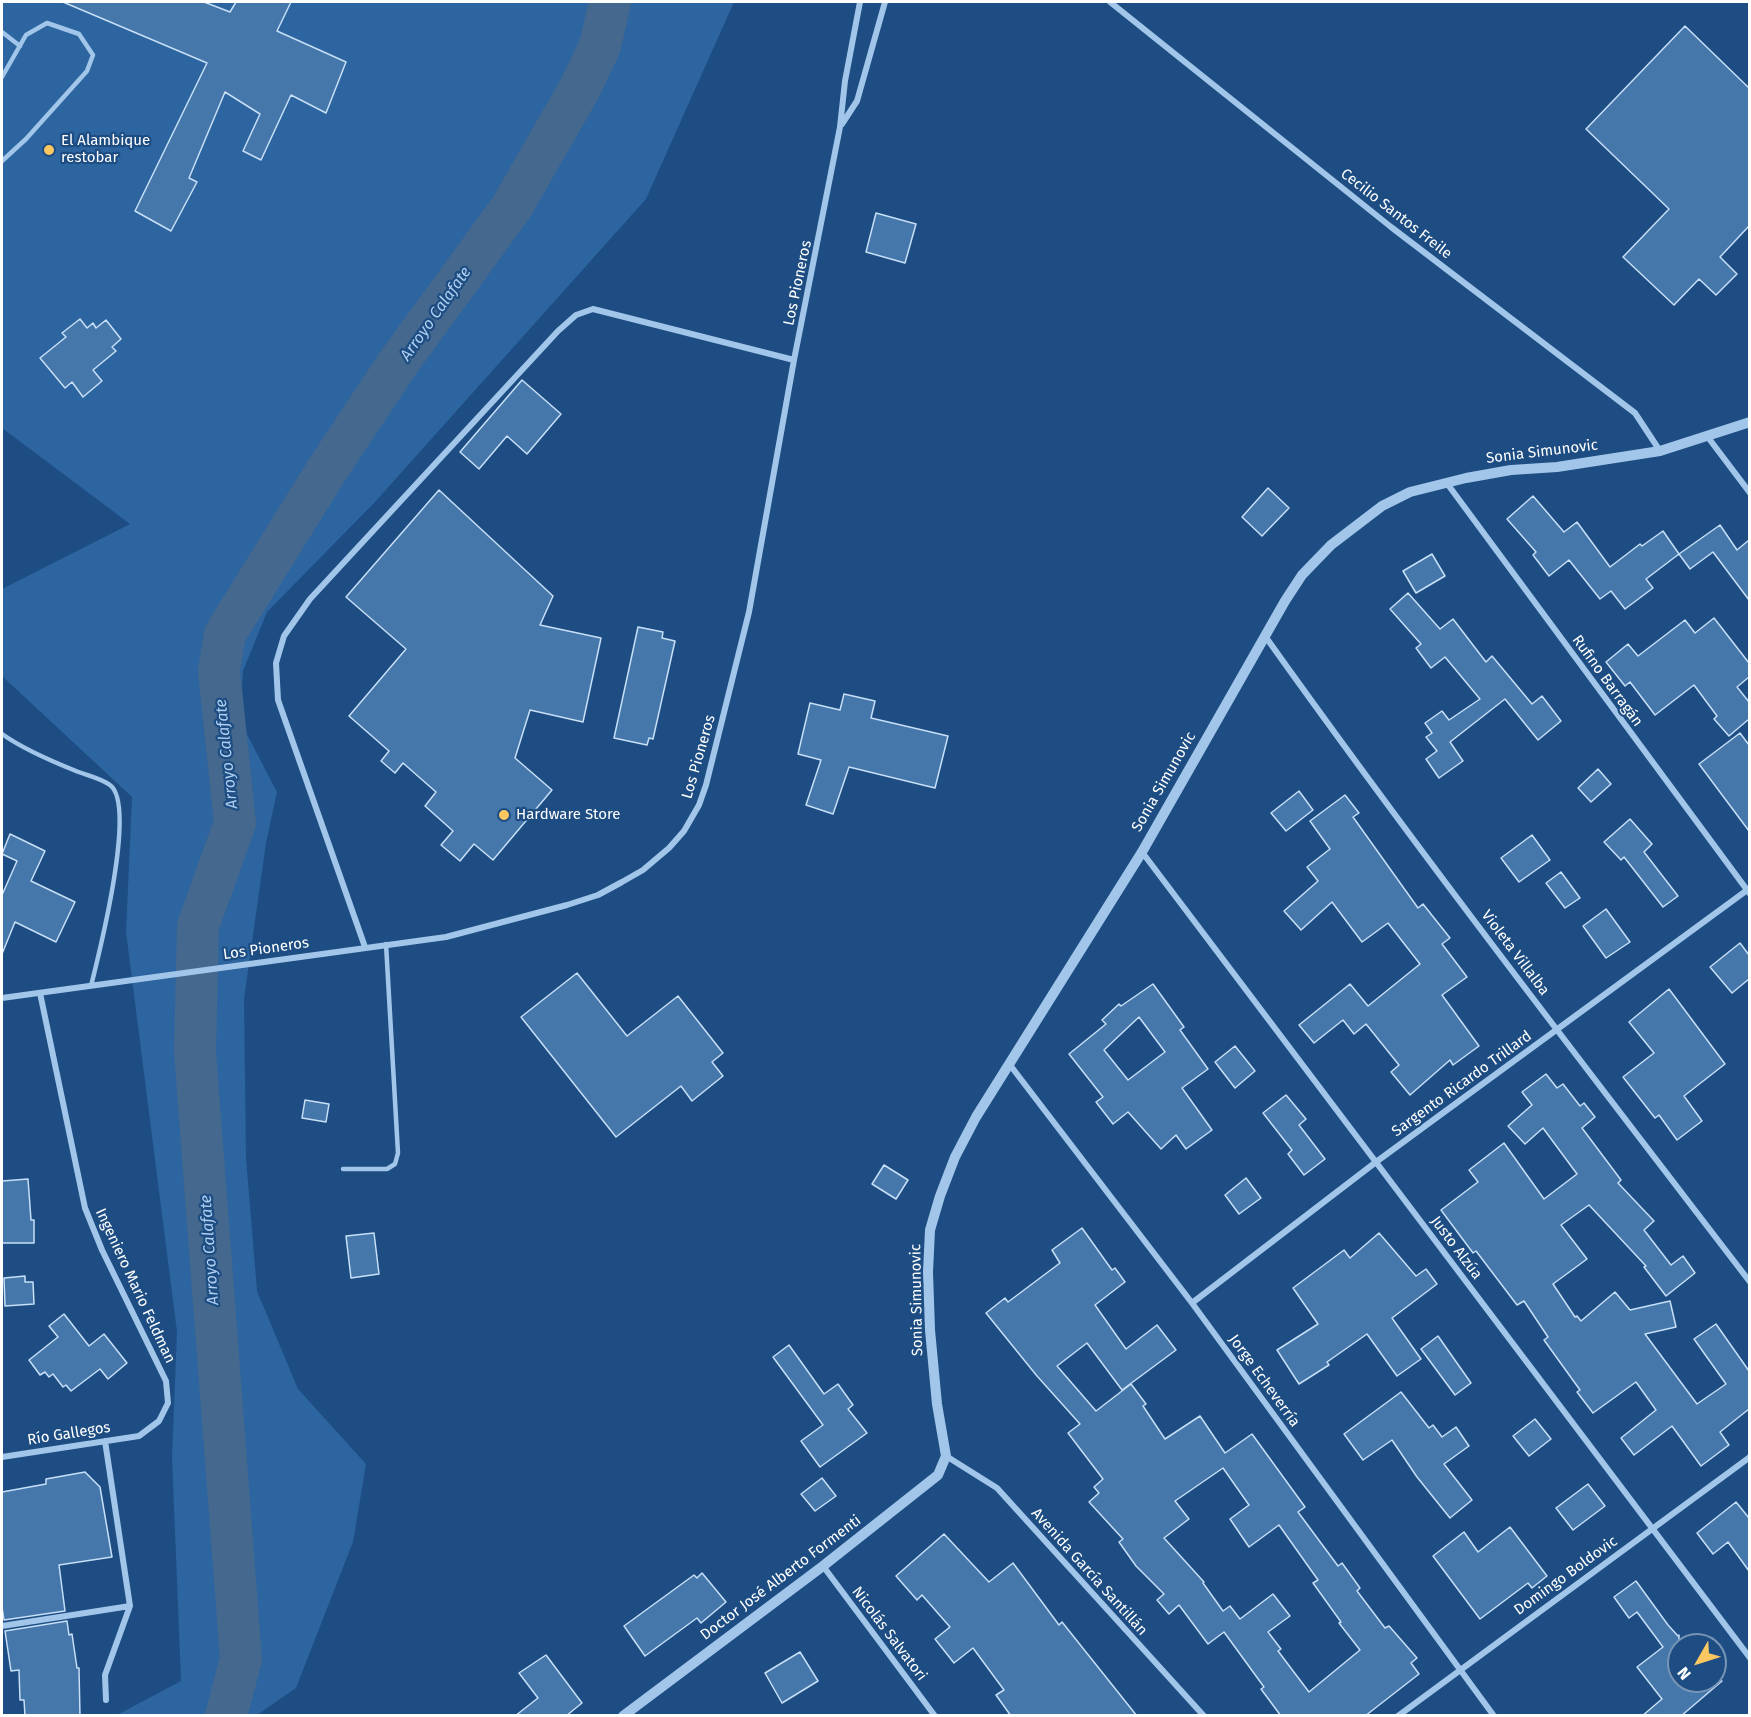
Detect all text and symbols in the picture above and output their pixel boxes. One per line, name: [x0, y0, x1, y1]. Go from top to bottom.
place label: El Alambique restobar: [61, 132, 150, 167]
marker: El Alambique restobar: [42, 143, 56, 157]
street label: Cecilio Santos Freile: [1337, 165, 1455, 263]
street label: Los Pioneros: [780, 239, 816, 327]
water label: Arroyo Calafate: [397, 263, 475, 365]
street label: Sonia Simunovic: [1485, 436, 1599, 468]
street label: Rufino Barragán: [1568, 632, 1646, 730]
water label: Arroyo Calafate: [212, 698, 242, 810]
street label: Los Pioneros: [678, 713, 720, 801]
street label: Sonia Simunovic: [1128, 729, 1200, 835]
place label: Hardware Store: [516, 806, 621, 824]
marker: Hardware Store: [497, 808, 511, 822]
street label: Violeta Villalba: [1477, 907, 1553, 999]
street label: Los Pioneros: [222, 934, 310, 964]
street label: Sargento Ricardo Trillard: [1389, 1027, 1535, 1141]
water label: Arroyo Calafate: [197, 1194, 223, 1306]
street label: Ingeniero Mario Feldman: [91, 1206, 179, 1366]
street label: Justo Alzúa: [1426, 1213, 1486, 1283]
street label: Sonia Simunovic: [907, 1244, 927, 1356]
street label: Jorge Echeverría: [1224, 1331, 1304, 1431]
street label: Río Gallegos: [26, 1419, 112, 1449]
street label: Avenida García Santillán: [1027, 1505, 1151, 1639]
street label: Doctor José Alberto Formenti: [697, 1512, 865, 1644]
street label: Domingo Boldovic: [1511, 1532, 1621, 1620]
street label: Nicolás Salvatori: [848, 1583, 930, 1685]
north arrow: [1667, 1633, 1727, 1693]
text: N: [1673, 1663, 1695, 1683]

